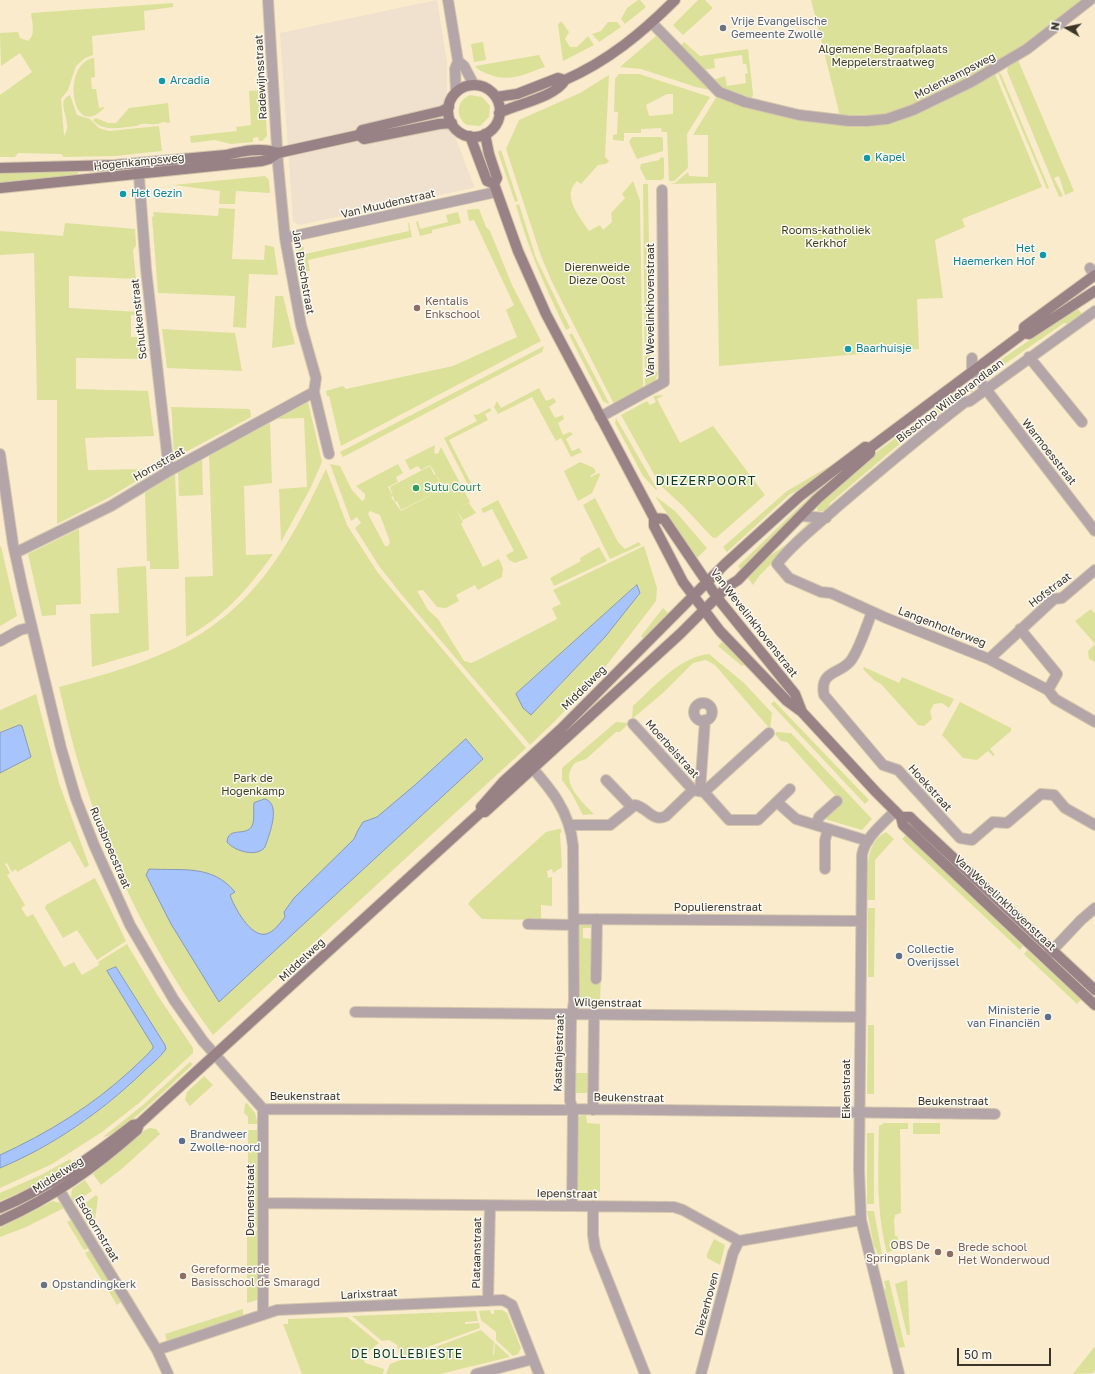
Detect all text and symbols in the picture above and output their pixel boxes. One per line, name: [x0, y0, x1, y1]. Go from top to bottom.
north arrow: [1047, 8, 1087, 48]
place label: Vrije Evangelische Gemeente Zwolle: [731, 15, 827, 41]
text: N: [1048, 21, 1062, 31]
marker: Vrije Evangelische Gemeente Zwolle: [718, 23, 728, 33]
street label: Radewijnsstraat: [252, 34, 270, 120]
park label: Algemene Begraafplaats Meppelerstraatweg: [818, 43, 948, 69]
street label: Molenkampsweg: [912, 50, 998, 102]
place label: Arcadia: [170, 74, 210, 88]
marker: Arcadia: [157, 76, 167, 86]
street label: Hogenkampsweg: [93, 151, 185, 173]
place label: Kapel: [875, 151, 905, 165]
marker: Kapel: [862, 153, 872, 163]
place label: Het Gezin: [131, 187, 182, 201]
street label: Van Muudenstraat: [340, 187, 436, 221]
marker: Het Gezin: [118, 189, 128, 199]
park label: Rooms-katholiek Kerkhof: [781, 224, 871, 250]
street label: Jan Buschstraat: [289, 229, 317, 315]
place label: Het Haemerken Hof: [953, 242, 1035, 268]
street label: Van Wevelinkhovenstraat: [644, 243, 658, 377]
marker: Het Haemerken Hof: [1038, 250, 1048, 260]
park label: Dierenweide Dieze Oost: [564, 261, 630, 287]
street label: Schutkenstraat: [128, 278, 150, 360]
place label: Kentalis Enkschool: [425, 295, 480, 321]
marker: Kentalis Enkschool: [412, 303, 422, 313]
place label: Baarhuisje: [856, 342, 912, 356]
marker: Baarhuisje: [843, 344, 853, 354]
street label: Bisschop Willebrandlaan: [894, 356, 1006, 446]
street label: Warmoesstraat: [1019, 416, 1079, 488]
street label: Hornstraat: [131, 444, 187, 484]
district label: DIEZERPOORT: [655, 473, 757, 489]
place label: Sutu Court: [424, 481, 481, 495]
marker: Sutu Court: [411, 483, 421, 493]
street label: Van Wevelinkhovenstraat: [708, 566, 800, 680]
street label: Hofstraat: [1026, 570, 1074, 610]
street label: Langenholterweg: [896, 604, 988, 650]
street label: Middelweg: [559, 663, 609, 713]
street label: Moerbeistraat: [642, 717, 702, 781]
street label: Hoekstraat: [905, 762, 955, 814]
park label: Park de Hogenkamp: [221, 772, 285, 798]
street label: Ruusbroecstraat: [87, 805, 133, 891]
street label: Van Wevelinkhovenstraat: [952, 853, 1058, 953]
street label: Populierenstraat: [674, 901, 762, 915]
street label: Middelweg: [276, 936, 328, 984]
place label: Collectie Overijssel: [907, 943, 959, 969]
marker: Collectie Overijssel: [894, 951, 904, 961]
street label: Wilgenstraat: [574, 996, 642, 1010]
place label: Ministerie van Financiën: [967, 1004, 1040, 1030]
marker: Ministerie van Financiën: [1043, 1012, 1053, 1022]
street label: Kastanjestraat: [551, 1014, 567, 1092]
street label: Eikenstraat: [840, 1059, 854, 1119]
street label: Beukenstraat: [270, 1090, 340, 1104]
street label: Beukenstraat: [594, 1091, 664, 1105]
street label: Beukenstraat: [918, 1095, 988, 1109]
place label: Brandweer Zwolle-noord: [190, 1128, 260, 1154]
marker: Brandweer Zwolle-noord: [177, 1136, 187, 1146]
street label: Middelweg: [30, 1154, 86, 1196]
street label: Dennenstraat: [244, 1164, 258, 1236]
street label: Iepenstraat: [536, 1187, 598, 1201]
street label: Esdoornstraat: [72, 1194, 122, 1264]
street label: Plataanstraat: [470, 1217, 484, 1289]
place label: OBS De Springplank: [866, 1239, 930, 1265]
place label: Brede school Het Wonderwoud: [958, 1241, 1050, 1267]
marker: OBS De Springplank: [933, 1247, 943, 1257]
marker: Brede school Het Wonderwoud: [945, 1249, 955, 1259]
place label: Gereformeerde Basisschool de Smaragd: [191, 1263, 320, 1289]
marker: Gereformeerde Basisschool de Smaragd: [178, 1271, 188, 1281]
street label: Diezerhoven: [692, 1271, 722, 1337]
place label: Opstandingkerk: [52, 1278, 136, 1292]
marker: Opstandingkerk: [39, 1280, 49, 1290]
street label: Larixstraat: [340, 1286, 398, 1302]
scale bar: [959, 1340, 1053, 1366]
district label: DE BOLLEBIESTE: [351, 1347, 463, 1361]
text: 50 m: [964, 1347, 992, 1362]

